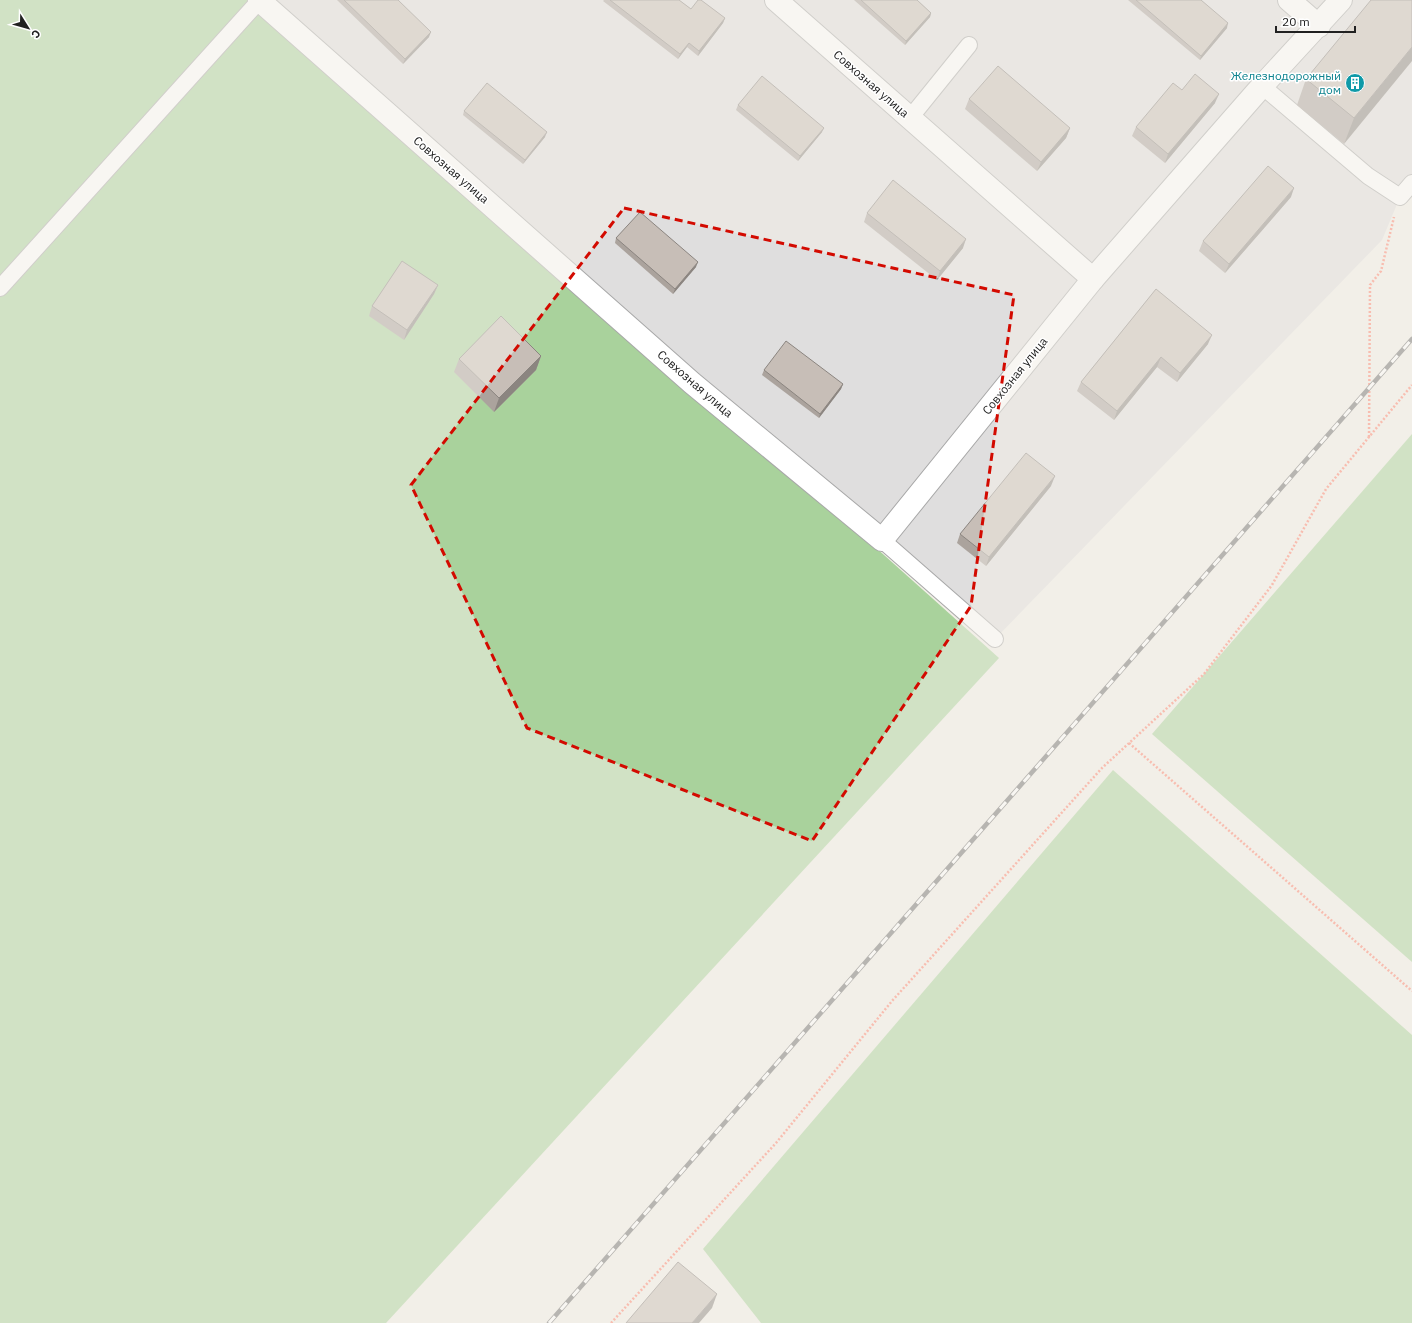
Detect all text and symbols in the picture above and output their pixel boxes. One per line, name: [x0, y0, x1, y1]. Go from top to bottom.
north arrow: [8, 8, 48, 48]
scale bar: [1276, 8, 1355, 34]
text: 20 m: [1282, 14, 1310, 29]
text: С: [28, 27, 44, 41]
street label: Совхозная улица: [830, 47, 913, 121]
place label: Железнодорожный дом: [1230, 68, 1341, 97]
building icon: Железнодорожный дом: [1344, 72, 1366, 94]
street label: Совхозная улица: [410, 133, 493, 207]
street label: Совхозная улица: [979, 334, 1051, 417]
street label: Совхозная улица: [654, 347, 737, 421]

